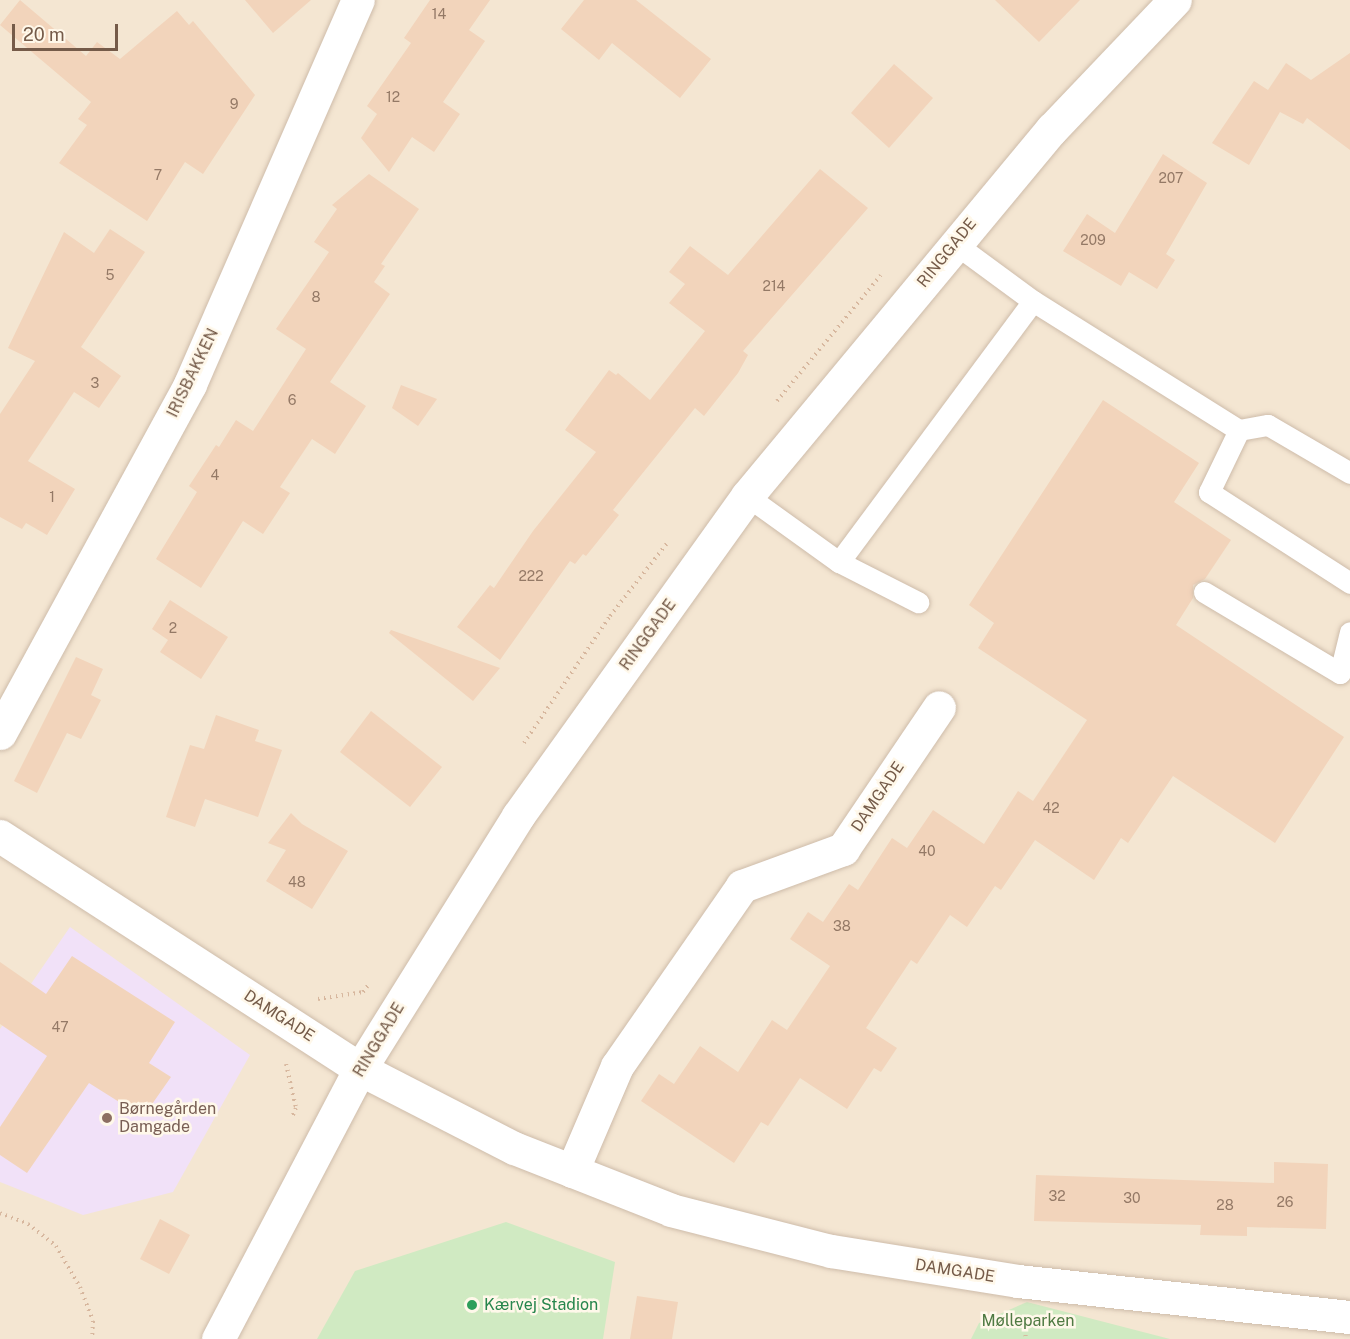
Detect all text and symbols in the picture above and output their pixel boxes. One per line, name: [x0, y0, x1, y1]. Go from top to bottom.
house number: 14: [432, 6, 446, 22]
scale bar: [15, 12, 122, 50]
text: 20 m: [23, 24, 65, 45]
house number: 12: [386, 89, 400, 105]
house number: 9: [230, 96, 238, 112]
house number: 7: [154, 167, 162, 183]
house number: 207: [1158, 170, 1184, 186]
street label: RINGGADE: [913, 215, 981, 291]
house number: 209: [1080, 232, 1106, 248]
house number: 5: [106, 267, 114, 283]
house number: 214: [763, 278, 785, 294]
house number: 8: [311, 289, 321, 305]
street label: IRISBAKKEN: [163, 325, 223, 421]
house number: 3: [91, 375, 99, 391]
house number: 6: [288, 392, 296, 408]
house number: 4: [211, 467, 219, 483]
house number: 1: [49, 489, 55, 505]
house number: 222: [518, 568, 544, 584]
street label: RINGGADE: [616, 596, 680, 674]
house number: 2: [169, 620, 177, 636]
street label: DAMGADE: [848, 758, 908, 836]
house number: 42: [1042, 800, 1060, 816]
house number: 40: [918, 843, 936, 859]
house number: 48: [288, 874, 306, 890]
house number: 38: [833, 918, 851, 934]
street label: DAMGADE: [240, 986, 318, 1046]
street label: RINGGADE: [349, 999, 409, 1081]
house number: 47: [51, 1019, 69, 1035]
place label: Børnegården Damgade: [119, 1099, 216, 1137]
marker: Børnegården Damgade: [100, 1111, 114, 1125]
house number: 32: [1048, 1188, 1066, 1204]
house number: 30: [1123, 1190, 1141, 1206]
house number: 26: [1276, 1194, 1294, 1210]
house number: 28: [1216, 1197, 1234, 1213]
street label: DAMGADE: [914, 1255, 996, 1287]
place label: Kærvej Stadion: [484, 1295, 598, 1315]
marker: Kærvej Stadion: [465, 1298, 479, 1312]
park label: Mølleparken: [982, 1311, 1074, 1331]

